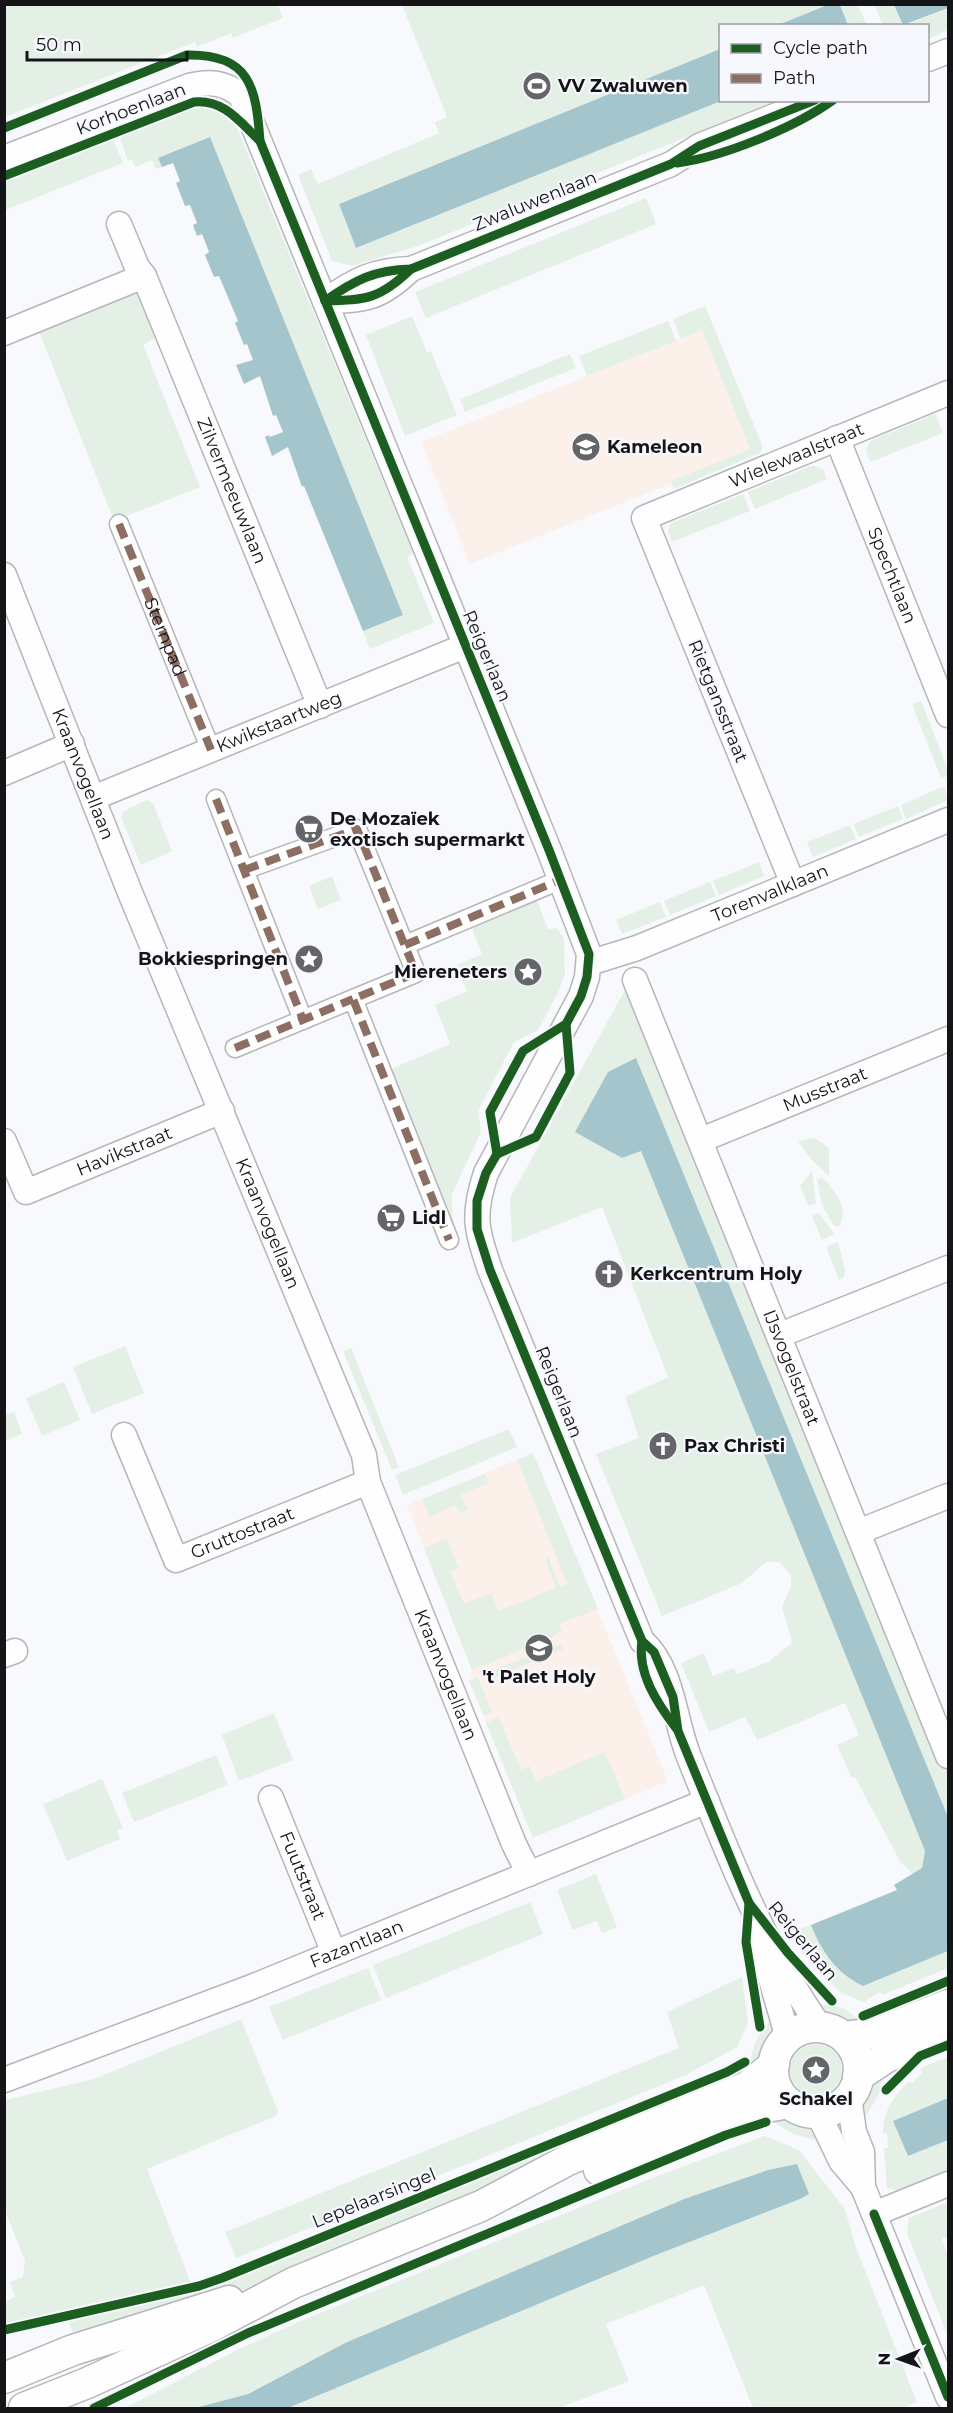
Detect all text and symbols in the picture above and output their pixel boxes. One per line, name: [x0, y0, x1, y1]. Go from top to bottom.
scale bar: [27, 24, 188, 62]
legend: [719, 24, 929, 102]
text: 50 m: [36, 34, 82, 56]
text: Cycle path: [773, 37, 868, 59]
text: Path: [773, 67, 816, 89]
sports icon: VV Zwaluwen: [521, 70, 553, 102]
place label: VV Zwaluwen: [557, 75, 688, 97]
street label: Korhoenlaan: [73, 78, 189, 140]
street label: Zwaluwenlaan: [470, 166, 600, 236]
street label: Zilvermeeuwlaan: [192, 414, 272, 567]
street label: Wielewaalstraat: [726, 418, 867, 493]
school or university icon: Kameleon: [570, 431, 602, 463]
place label: Kameleon: [607, 436, 703, 458]
street label: Spechtlaan: [863, 524, 921, 627]
street label: Sternpad: [139, 594, 191, 680]
street label: Reigerlaan: [458, 607, 516, 705]
street label: Rietgansstraat: [683, 636, 753, 766]
street label: Kwikstaartweg: [213, 686, 345, 757]
street label: Kraanvogellaan: [47, 705, 119, 843]
place label: De Mozaïek exotisch supermarkt: [330, 808, 525, 851]
supermarket icon: De Mozaïek exotisch supermarkt: [293, 813, 325, 845]
street label: Torenvalklaan: [708, 859, 832, 927]
place icon: Bokkiespringen: [293, 943, 325, 975]
place label: Bokkiespringen: [138, 948, 288, 970]
place icon: Miereneters: [512, 956, 544, 988]
place label: Miereneters: [394, 961, 507, 983]
street label: Musstraat: [780, 1062, 871, 1116]
street label: Havikstraat: [73, 1122, 175, 1181]
street label: Kraanvogellaan: [231, 1155, 305, 1292]
supermarket icon: Lidl: [375, 1202, 407, 1234]
place label: Lidl: [412, 1207, 446, 1229]
church icon: Kerkcentrum Holy: [593, 1258, 625, 1290]
place label: Kerkcentrum Holy: [630, 1263, 802, 1285]
street label: IJsvogelstraat: [758, 1306, 825, 1429]
street label: Reigerlaan: [531, 1343, 587, 1441]
church icon: Pax Christi: [647, 1430, 679, 1462]
place label: Pax Christi: [684, 1435, 785, 1457]
street label: Gruttostraat: [187, 1502, 297, 1564]
street label: Kraanvogellaan: [409, 1606, 482, 1744]
school or university icon: 't Palet Holy: [523, 1632, 555, 1664]
place label: 't Palet Holy: [482, 1666, 596, 1688]
street label: Fuutstraat: [275, 1828, 330, 1923]
street label: Reigerlaan: [763, 1897, 843, 1985]
street label: Fazantlaan: [307, 1915, 407, 1973]
place icon: Schakel: [800, 2054, 832, 2086]
place label: Schakel: [779, 2088, 853, 2110]
street label: Lepelaarsingel: [309, 2163, 439, 2233]
north arrow: [869, 2329, 929, 2389]
text: N: [875, 2353, 894, 2366]

